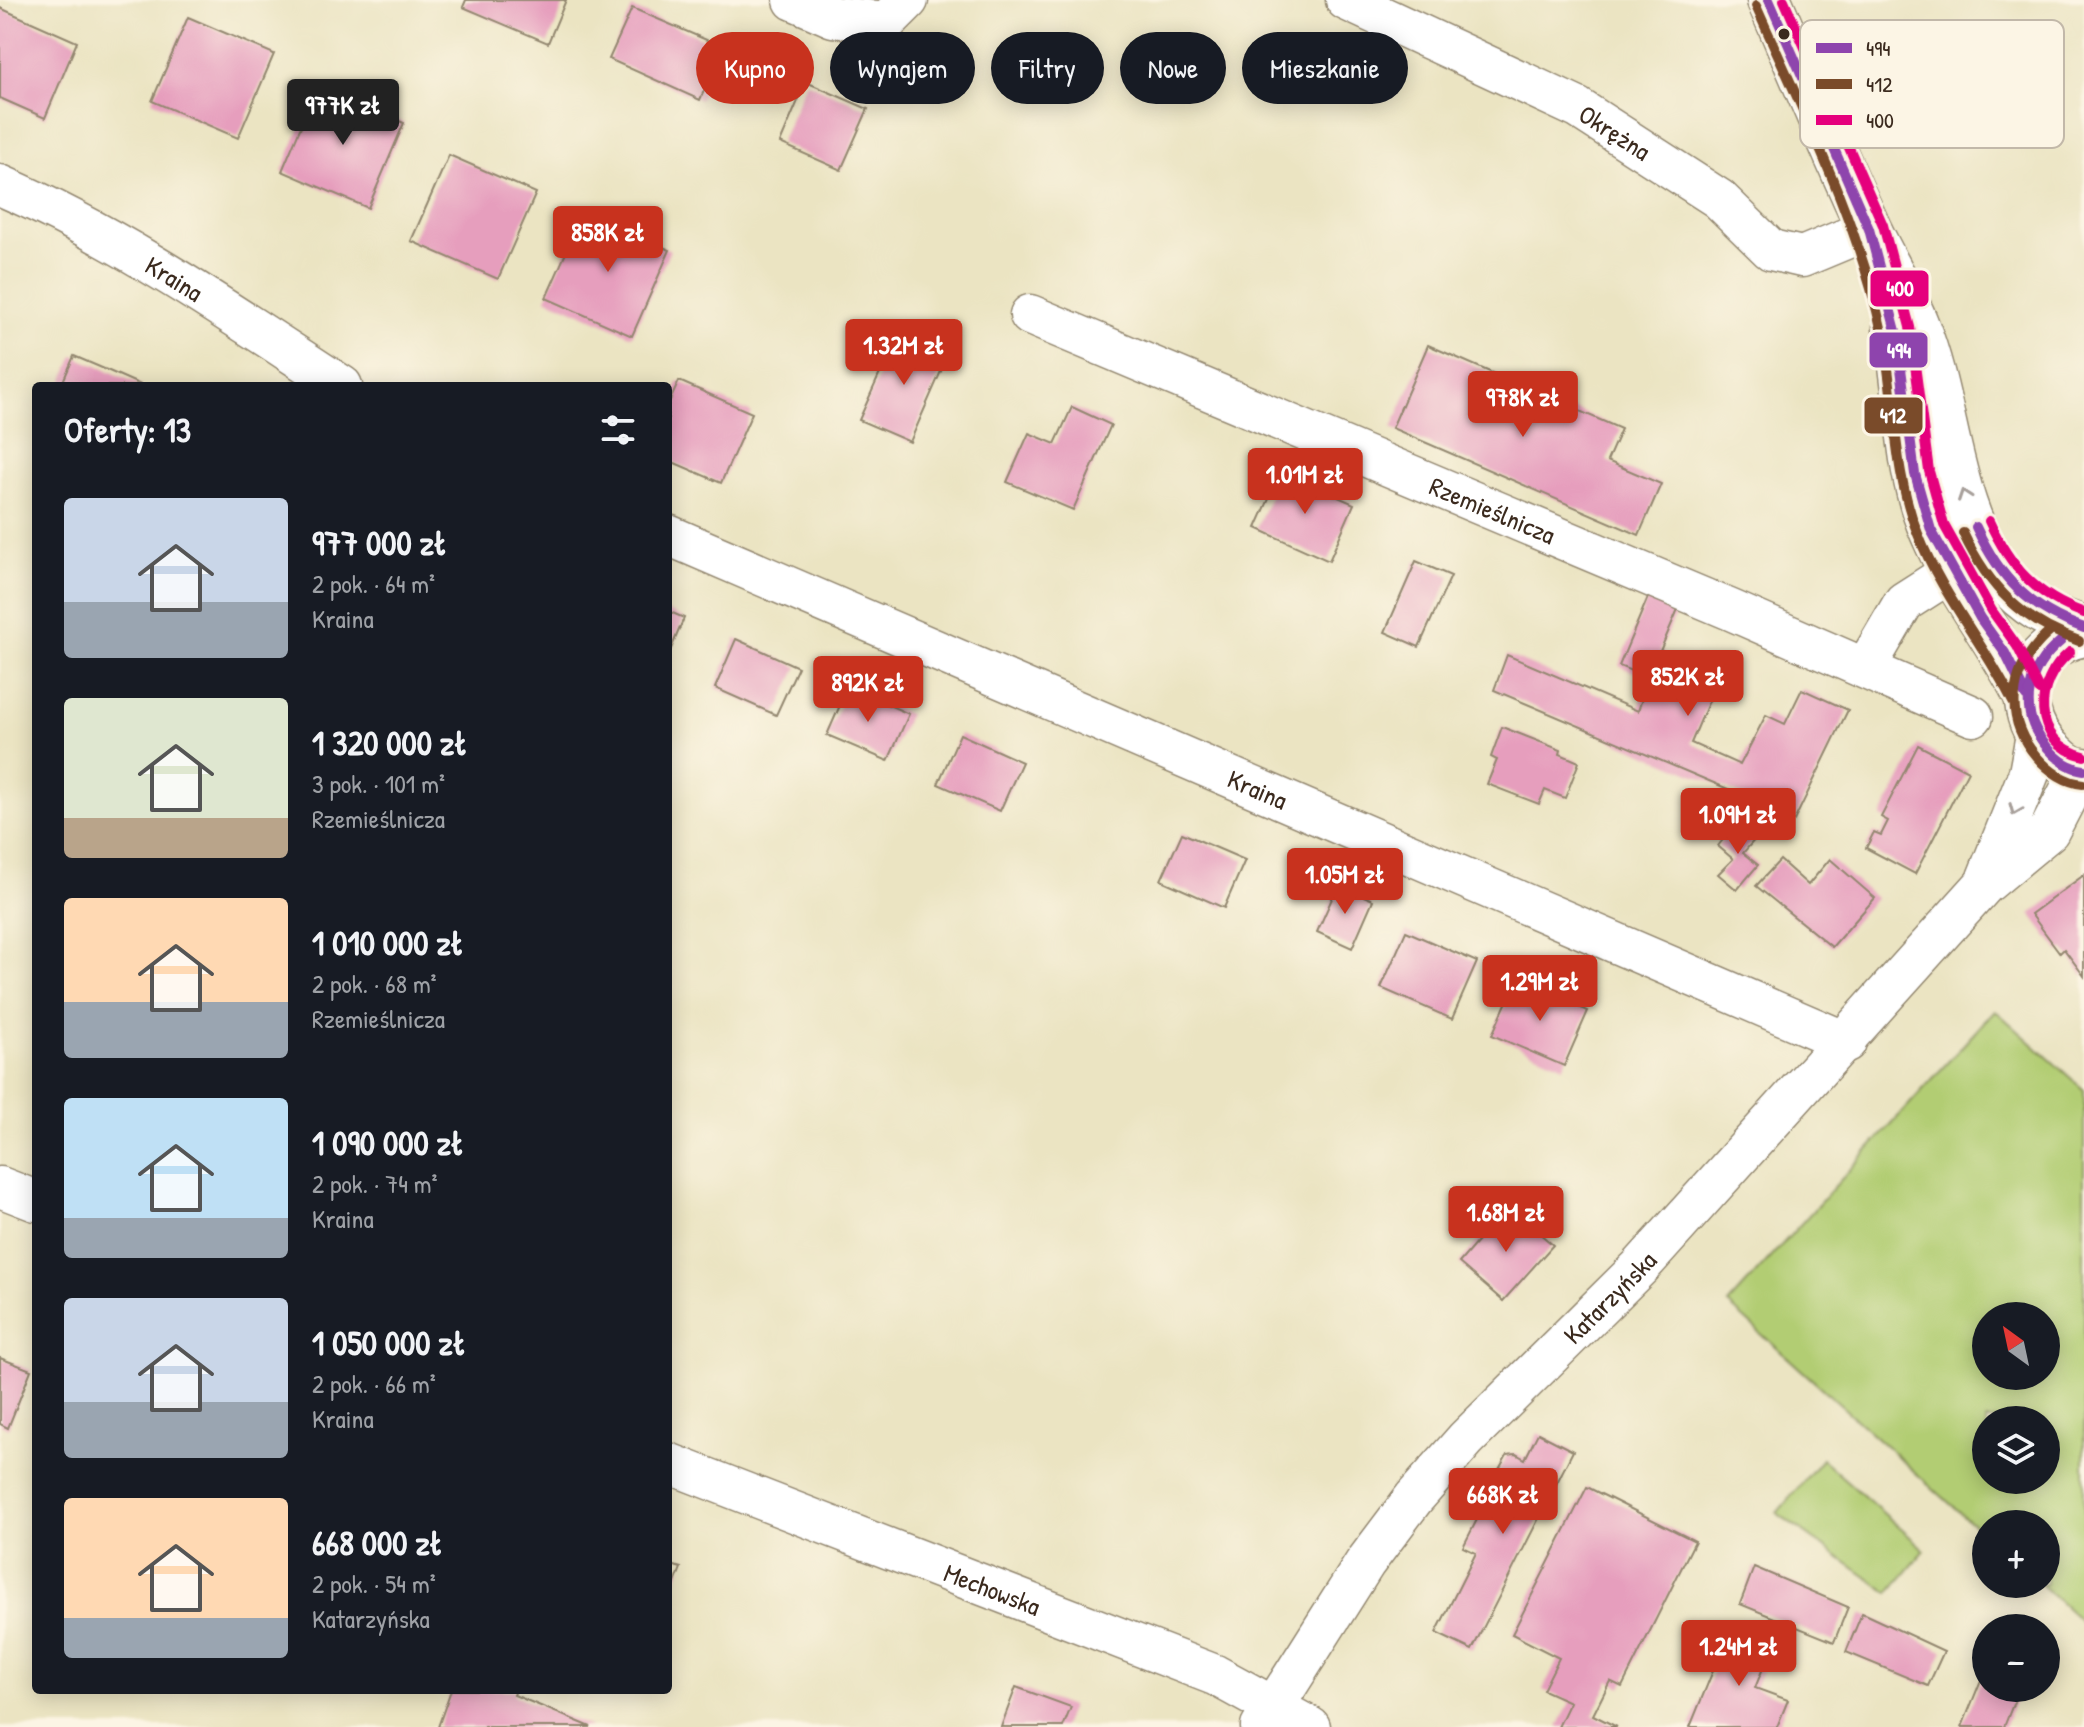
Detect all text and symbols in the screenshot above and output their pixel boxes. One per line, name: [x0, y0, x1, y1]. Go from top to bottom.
legend: [1800, 20, 2064, 148]
unlabelled marker: [1776, 26, 1792, 42]
chip: Kupno: [696, 32, 814, 104]
chip: Wynajem: [830, 32, 975, 104]
chip: Filtry: [991, 32, 1104, 104]
chip: Nowe: [1120, 32, 1226, 104]
chip: Mieszkanie: [1242, 32, 1408, 104]
text: 494: [1866, 33, 1891, 63]
text: 412: [1866, 69, 1893, 99]
pin: 977K zł: [269, 79, 417, 147]
text: 977K zł: [305, 87, 381, 122]
street label: Okrężna: [1572, 96, 1658, 168]
text: 400: [1866, 105, 1894, 135]
pin: 858K zł: [534, 206, 682, 274]
text: 858K zł: [571, 214, 645, 249]
street label: Kraina: [139, 247, 210, 309]
line badge: 400: [1869, 269, 1930, 308]
text: 400: [1886, 273, 1914, 303]
pin: 1.32M zł: [821, 319, 987, 387]
text: 1.32M zł: [863, 327, 945, 362]
line badge: 494: [1868, 331, 1929, 369]
text: 494: [1887, 335, 1911, 365]
pin: 978K zł: [1449, 371, 1597, 439]
text: 978K zł: [1486, 379, 1560, 414]
line badge: 412: [1863, 396, 1924, 435]
text: 412: [1880, 400, 1907, 430]
text: Oferty: 13: [64, 407, 191, 453]
icon: filters: [596, 408, 640, 452]
pin: 1.01M zł: [1222, 448, 1388, 516]
text: 1.01M zł: [1266, 456, 1344, 491]
street label: Rzemieślnicza: [1425, 468, 1561, 552]
one-way arrow: [1957, 488, 1973, 502]
text: 977 000 zł: [312, 520, 447, 566]
icon: home: [128, 530, 224, 626]
text: 2 pok. · 64 m²: [312, 566, 435, 601]
text: Kraina: [312, 601, 374, 636]
pin: 852K zł: [1614, 650, 1762, 718]
pin: 892K zł: [794, 656, 942, 724]
text: 852K zł: [1650, 658, 1726, 693]
text: 892K zł: [831, 664, 905, 699]
text: 1 320 000 zł: [312, 720, 467, 766]
icon: home: [128, 730, 224, 826]
street label: Kraina: [1222, 761, 1293, 817]
text: 3 pok. · 101 m²: [312, 766, 445, 801]
pin: 1.09M zł: [1655, 788, 1821, 856]
text: 1.09M zł: [1699, 796, 1777, 831]
text: Rzemieślnicza: [312, 801, 445, 836]
one-way arrow: [2009, 802, 2025, 816]
pin: 1.05M zł: [1262, 848, 1428, 916]
text: 1.05M zł: [1305, 856, 1385, 891]
text: 1 010 000 zł: [312, 920, 464, 966]
icon: home: [128, 930, 224, 1026]
pin: 1.29M zł: [1457, 955, 1623, 1023]
text: 1.29M zł: [1500, 963, 1580, 998]
text: 2 pok. · 68 m²: [312, 966, 437, 1001]
text: Rzemieślnicza: [312, 1001, 445, 1036]
text: 1 090 000 zł: [312, 1120, 464, 1166]
icon: home: [128, 1130, 224, 1226]
text: 2 pok. · 74 m²: [312, 1166, 438, 1201]
pin: 1.68M zł: [1423, 1186, 1589, 1254]
text: 1.68M zł: [1466, 1194, 1546, 1229]
text: Kraina: [312, 1201, 374, 1236]
street label: Katarzyńska: [1555, 1243, 1664, 1351]
north arrow: [1972, 1302, 2060, 1390]
map controls: [1972, 1302, 2060, 1702]
text: 1 050 000 zł: [312, 1320, 466, 1366]
icon: home: [128, 1330, 224, 1426]
text: 2 pok. · 66 m²: [312, 1366, 436, 1401]
text: Kraina: [312, 1401, 374, 1436]
button: layers: [1972, 1406, 2060, 1494]
pin: 668K zł: [1429, 1468, 1577, 1536]
text: 668K zł: [1467, 1476, 1539, 1511]
button: +: [1972, 1510, 2060, 1598]
text: 668 000 zł: [312, 1520, 443, 1566]
icon: home: [128, 1530, 224, 1626]
street label: Mechowska: [939, 1554, 1046, 1623]
text: 2 pok. · 54 m²: [312, 1566, 436, 1601]
text: Katarzyńska: [312, 1601, 430, 1636]
button: −: [1972, 1614, 2060, 1702]
pin: 1.24M zł: [1656, 1620, 1822, 1688]
text: 1.24M zł: [1699, 1628, 1779, 1663]

